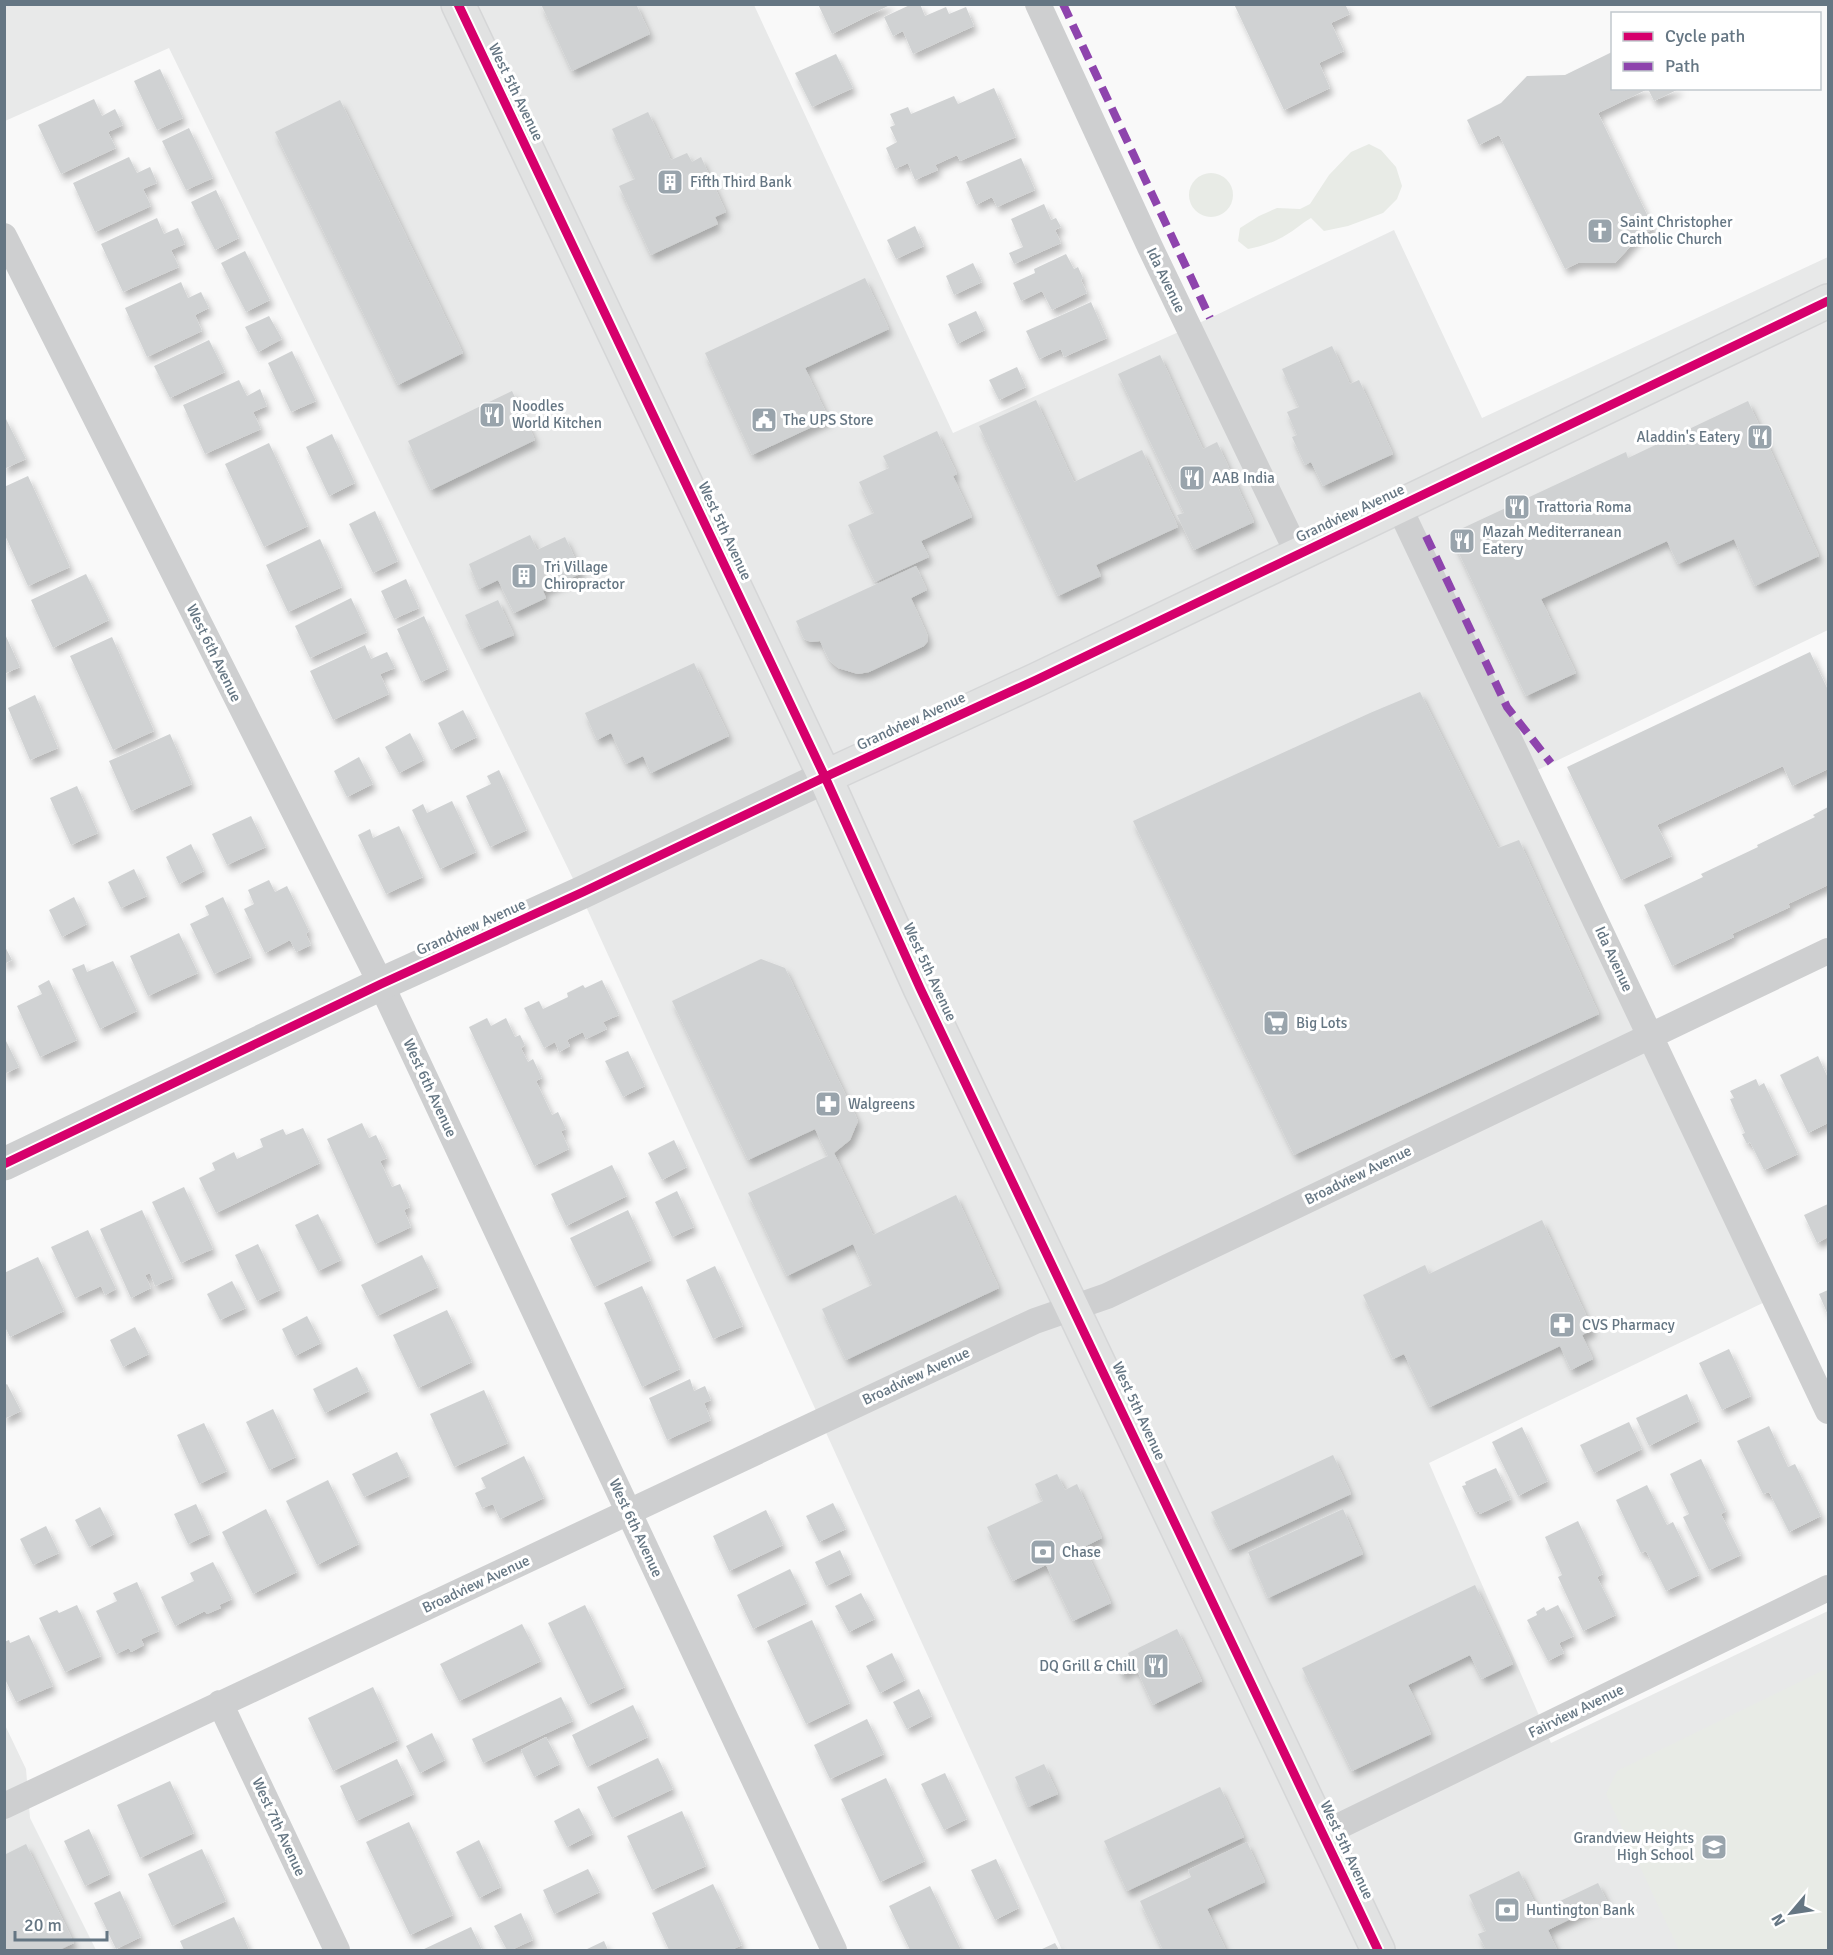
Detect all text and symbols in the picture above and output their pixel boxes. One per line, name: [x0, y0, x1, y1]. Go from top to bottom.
legend: [1611, 12, 1821, 90]
text: Cycle path: [1665, 25, 1745, 47]
street label: West 5th Avenue: [485, 40, 547, 144]
text: Path: [1665, 55, 1700, 77]
building icon: Fifth Third Bank: [655, 167, 685, 197]
place label: Fifth Third Bank: [690, 173, 792, 191]
place label: Saint Christopher Catholic Church: [1620, 213, 1733, 248]
church icon: Saint Christopher Catholic Church: [1585, 216, 1615, 246]
street label: Ida Avenue: [1143, 245, 1189, 315]
place label: Noodles World Kitchen: [512, 397, 602, 432]
restaurant icon: Noodles World Kitchen: [477, 400, 507, 430]
public building icon: The UPS Store: [749, 405, 779, 435]
place label: The UPS Store: [783, 411, 874, 429]
restaurant icon: Aladdin's Eatery: [1745, 422, 1775, 452]
place label: Aladdin's Eatery: [1637, 428, 1740, 446]
restaurant icon: AAB India: [1177, 463, 1207, 493]
place label: AAB India: [1212, 469, 1275, 487]
street label: West 5th Avenue: [694, 479, 756, 583]
street label: Grandview Avenue: [1293, 480, 1407, 546]
restaurant icon: Trattoria Roma: [1502, 492, 1532, 522]
place label: Trattoria Roma: [1537, 498, 1632, 516]
place label: Mazah Mediterranean Eatery: [1482, 523, 1622, 558]
restaurant icon: Mazah Mediterranean Eatery: [1447, 526, 1477, 556]
place label: Tri Village Chiropractor: [544, 558, 625, 593]
building icon: Tri Village Chiropractor: [509, 561, 539, 591]
street label: West 6th Avenue: [183, 601, 245, 705]
street label: Grandview Avenue: [854, 688, 968, 754]
street label: Grandview Avenue: [413, 895, 529, 959]
street label: West 5th Avenue: [899, 920, 961, 1024]
street label: Ida Avenue: [1591, 923, 1637, 995]
supermarket icon: Big Lots: [1261, 1008, 1291, 1038]
place label: Big Lots: [1296, 1014, 1348, 1032]
street label: West 6th Avenue: [399, 1036, 461, 1140]
pharmacy icon: Walgreens: [813, 1089, 843, 1119]
place label: Walgreens: [848, 1095, 915, 1113]
street label: Broadview Avenue: [1302, 1141, 1414, 1209]
pharmacy icon: CVS Pharmacy: [1547, 1310, 1577, 1340]
place label: CVS Pharmacy: [1582, 1316, 1675, 1334]
street label: Broadview Avenue: [859, 1343, 973, 1409]
street label: West 5th Avenue: [1108, 1359, 1170, 1463]
street label: West 6th Avenue: [605, 1476, 667, 1580]
bank icon: Chase: [1028, 1537, 1058, 1567]
place label: Chase: [1062, 1543, 1101, 1561]
street label: Broadview Avenue: [419, 1551, 533, 1617]
restaurant icon: DQ Grill & Chill: [1141, 1651, 1171, 1681]
place label: DQ Grill & Chill: [1039, 1657, 1136, 1675]
street label: Fairview Avenue: [1525, 1680, 1627, 1742]
street label: West 7th Avenue: [248, 1775, 310, 1879]
street label: West 5th Avenue: [1316, 1798, 1378, 1902]
place label: Grandview Heights High School: [1573, 1829, 1694, 1864]
school or university icon: Grandview Heights High School: [1699, 1832, 1729, 1862]
north arrow: [1761, 1883, 1821, 1943]
bank icon: Huntington Bank: [1492, 1895, 1522, 1925]
place label: Huntington Bank: [1526, 1901, 1635, 1919]
scale bar: [15, 1904, 106, 1942]
text: N: [1767, 1910, 1790, 1930]
text: 20 m: [24, 1914, 62, 1936]

